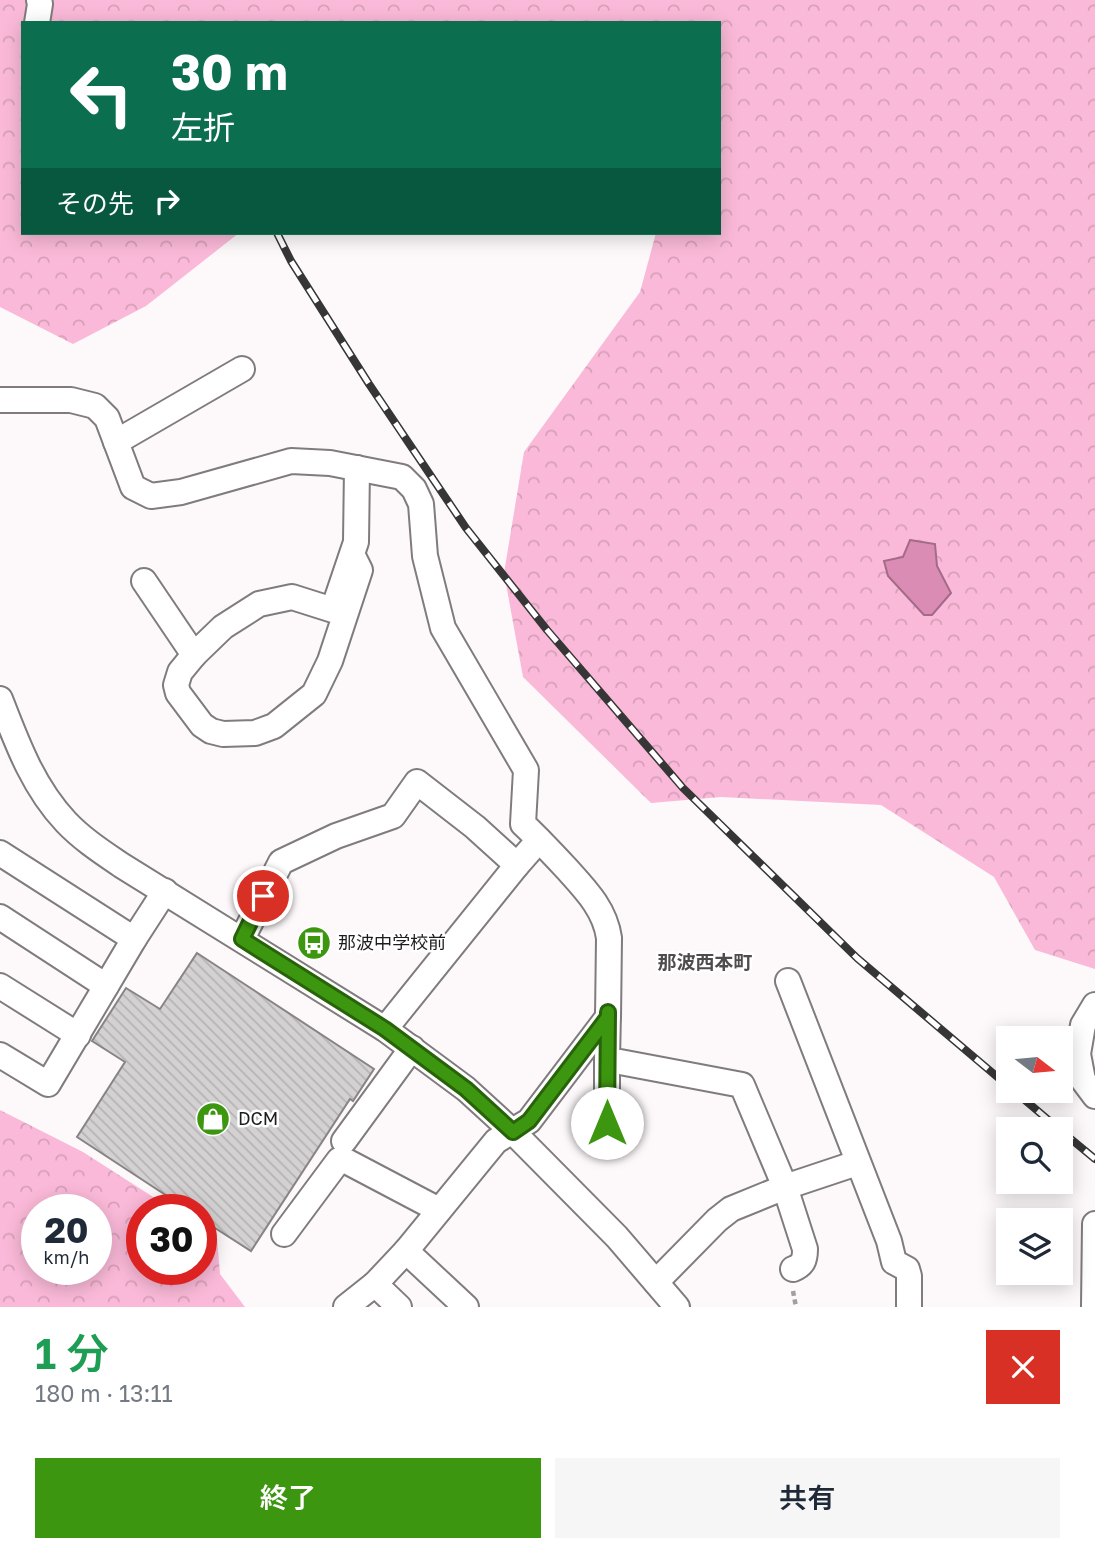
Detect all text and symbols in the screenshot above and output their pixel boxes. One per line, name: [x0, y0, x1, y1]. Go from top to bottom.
text: 30 m: [171, 42, 288, 101]
icon: left: [56, 49, 147, 140]
text: 左折: [171, 108, 235, 146]
icon: right: [148, 182, 186, 220]
text: その先: [56, 188, 134, 219]
pin: [233, 866, 293, 926]
icon: arrive: [244, 877, 282, 915]
bus stop icon: 那波中学校前: [295, 924, 333, 962]
place label: 那波中学校前: [338, 931, 446, 953]
district label: 那波西本町: [657, 950, 753, 973]
north arrow: [996, 1026, 1073, 1102]
map controls: [996, 1026, 1073, 1285]
position arrow: [570, 1086, 644, 1160]
shop icon: DCM: [194, 1100, 232, 1138]
place label: DCM: [238, 1107, 278, 1129]
button: search: [996, 1117, 1073, 1194]
speed limit sign: 30: [126, 1194, 217, 1285]
button: layers: [996, 1208, 1073, 1285]
text: 20: [44, 1209, 89, 1251]
text: km/h: [44, 1246, 89, 1268]
text: 1 分: [35, 1328, 109, 1378]
button: close: [986, 1330, 1060, 1404]
text: 180 m · 13:11: [35, 1379, 173, 1407]
button: 終了: [35, 1458, 541, 1538]
button: 共有: [555, 1458, 1060, 1538]

